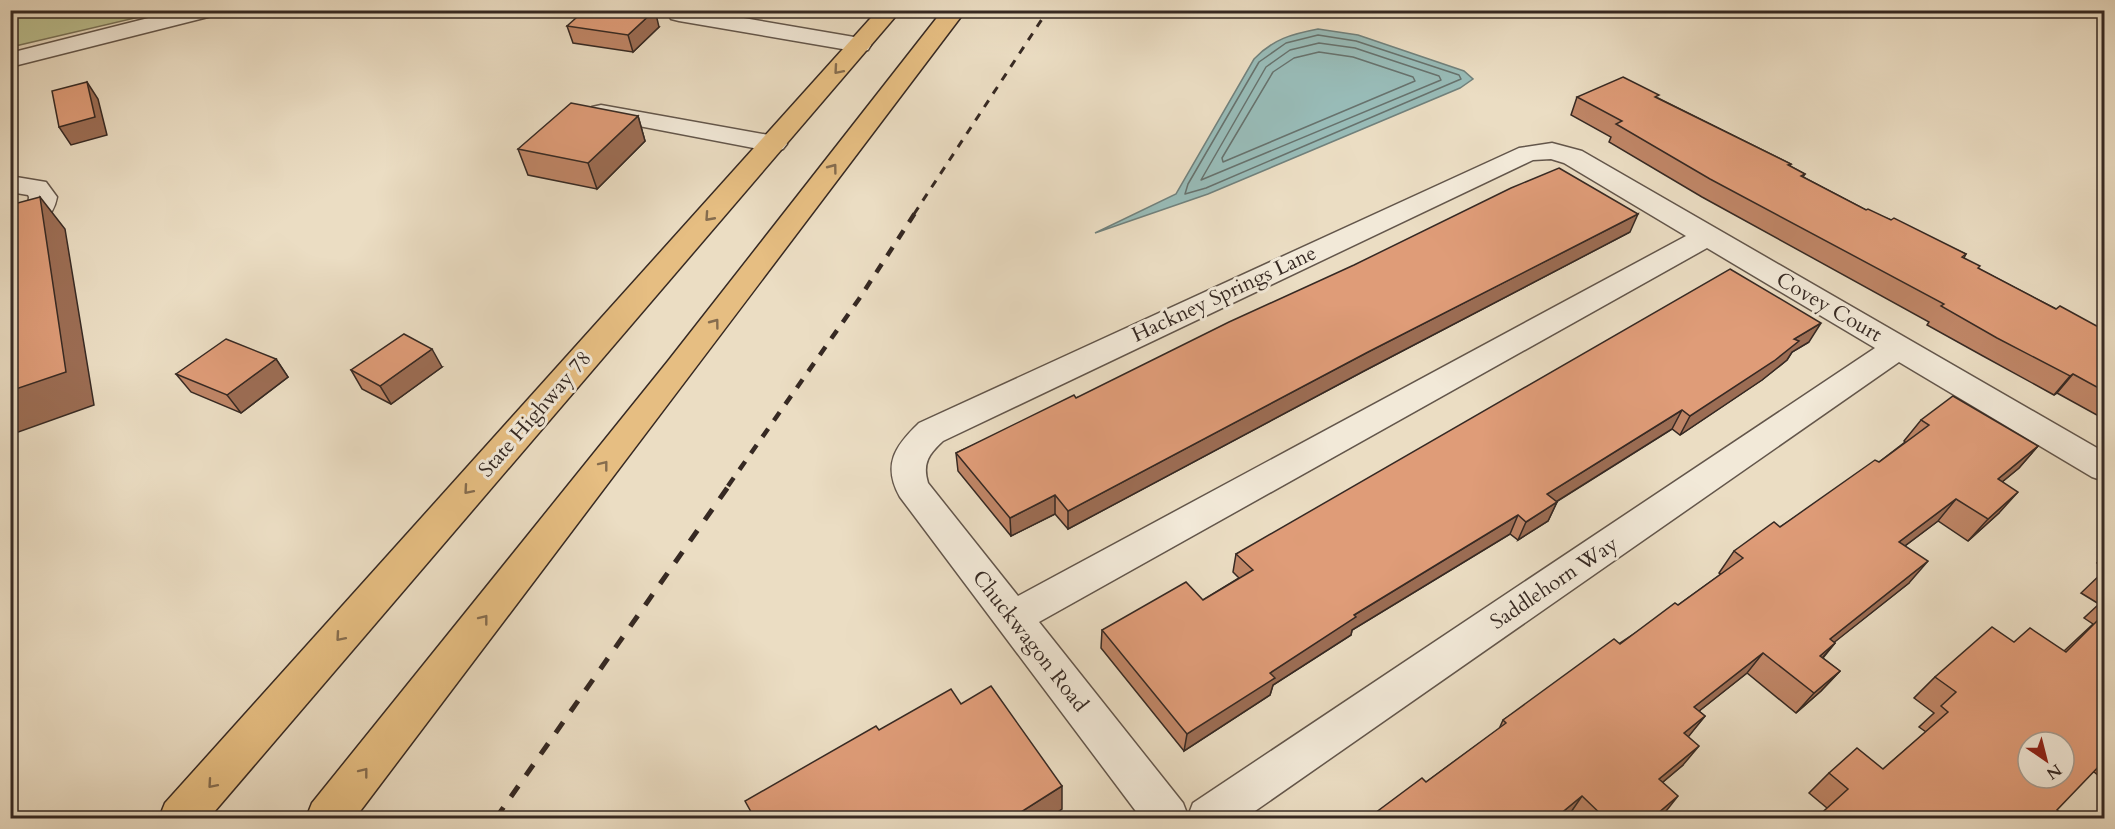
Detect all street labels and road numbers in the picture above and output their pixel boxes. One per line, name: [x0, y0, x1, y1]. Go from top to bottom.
street label: Hackney Springs Lane: [1127, 238, 1321, 350]
street label: Covey Court: [1771, 265, 1887, 349]
street label: State Highway 78: [472, 344, 598, 484]
street label: Saddlehorn Way: [1484, 530, 1624, 636]
street label: Chuckwagon Road: [965, 564, 1095, 718]

